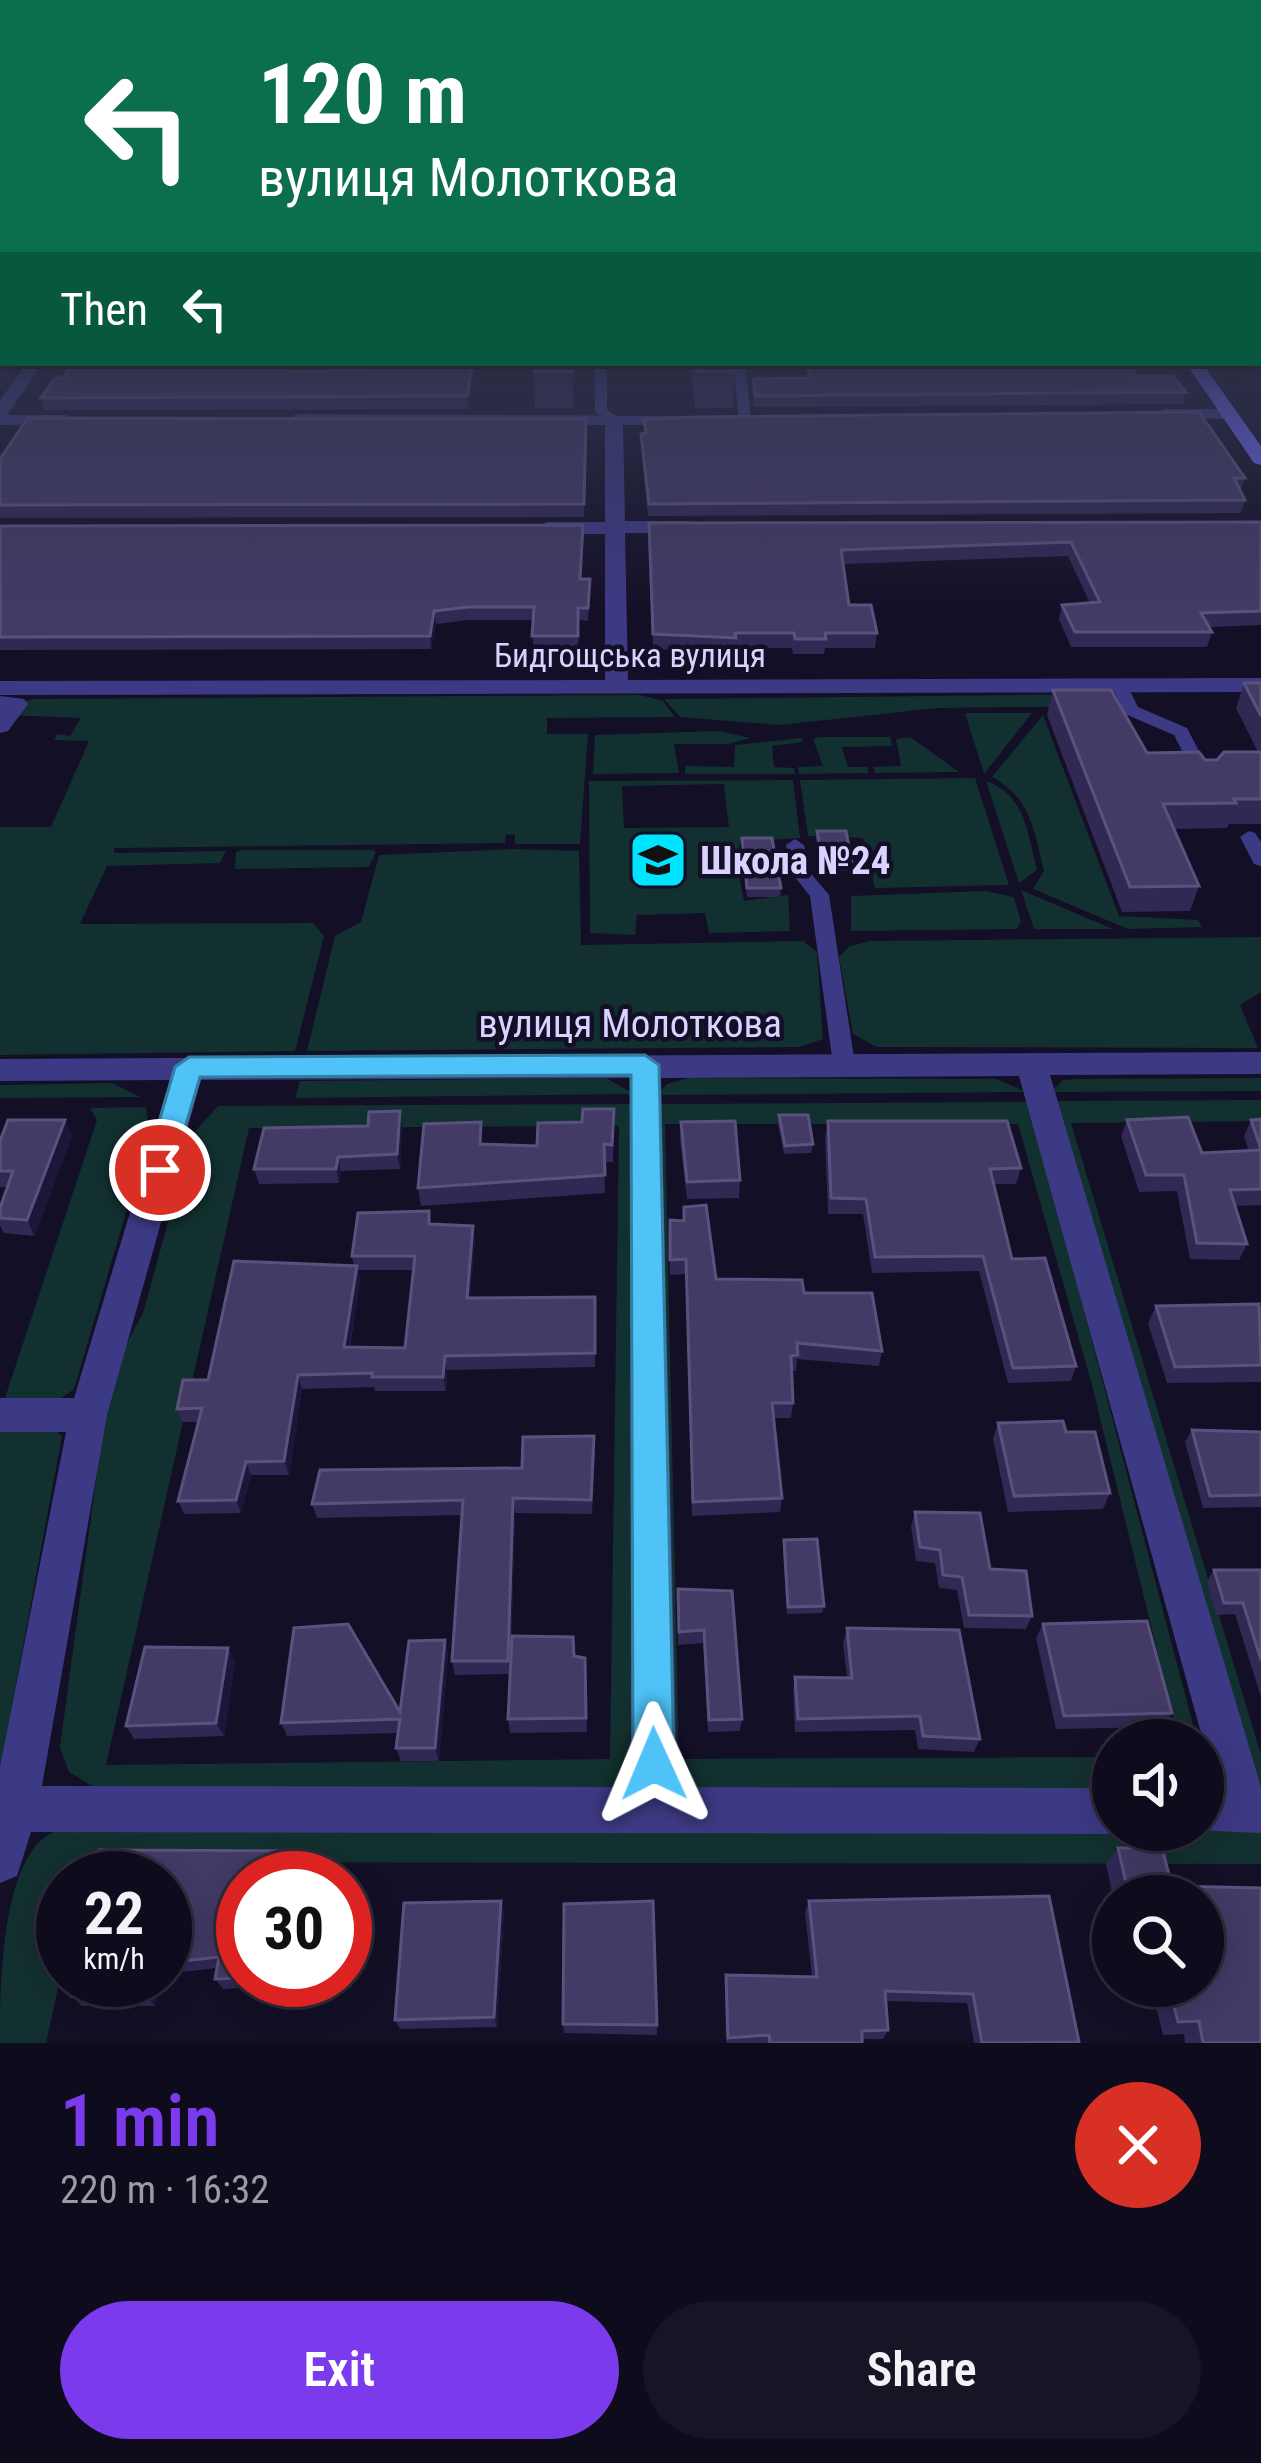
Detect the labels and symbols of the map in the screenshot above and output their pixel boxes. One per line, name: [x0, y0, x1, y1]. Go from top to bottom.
street label: Бидгощська вулиця: [494, 636, 766, 675]
school or university icon: Школа №24: [627, 829, 689, 891]
place label: Школа №24: [700, 838, 890, 884]
street label: вулиця Молоткова: [478, 1001, 782, 1047]
pin: [109, 1119, 211, 1221]
position arrow: [591, 1701, 717, 1827]
speed limit sign: 30: [216, 1851, 372, 2007]

